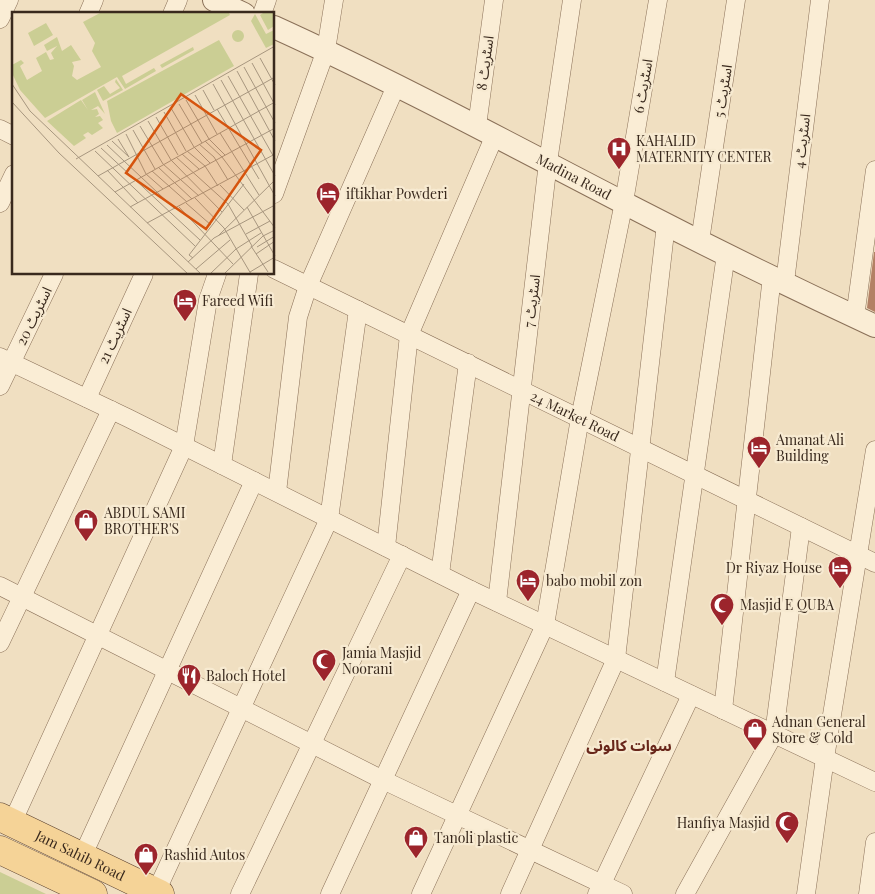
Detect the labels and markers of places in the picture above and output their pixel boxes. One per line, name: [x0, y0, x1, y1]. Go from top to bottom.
place label: KAHALID MATERNITY CENTER: [636, 131, 773, 166]
hospital icon: KAHALID MATERNITY CENTER: [606, 136, 632, 170]
hotel icon: iftikhar Powderi: [315, 181, 341, 215]
place label: iftikhar Powderi: [346, 184, 448, 203]
hotel icon: Fareed Wifi: [172, 288, 198, 322]
place label: Fareed Wifi: [202, 291, 273, 310]
place label: Amanat Ali Building: [775, 430, 844, 465]
hotel icon: Amanat Ali Building: [746, 435, 772, 469]
place label: ABDUL SAMI BROTHER'S: [103, 503, 186, 538]
shop icon: ABDUL SAMI BROTHER'S: [73, 508, 99, 542]
hotel icon: Dr Riyaz House: [827, 555, 853, 589]
place label: Dr Riyaz House: [726, 558, 822, 577]
hotel icon: babo mobil zon: [515, 568, 541, 602]
place label: babo mobil zon: [546, 571, 643, 590]
mosque icon: Masjid E QUBA: [709, 592, 735, 626]
place label: Masjid E QUBA: [740, 595, 834, 614]
place label: Jamia Masjid Noorani: [341, 643, 421, 678]
mosque icon: Jamia Masjid Noorani: [311, 648, 337, 682]
restaurant icon: Baloch Hotel: [176, 663, 202, 697]
place label: Baloch Hotel: [206, 666, 286, 685]
place label: Adnan General Store & Cold: [771, 712, 866, 747]
shop icon: Adnan General Store & Cold: [742, 717, 768, 751]
mosque icon: Hanfiya Masjid: [774, 810, 800, 844]
place label: Hanfiya Masjid: [677, 813, 770, 832]
shop icon: Tanoli plastic: [403, 825, 429, 859]
place label: Tanoli plastic: [434, 828, 518, 847]
shop icon: Rashid Autos: [133, 842, 159, 876]
place label: Rashid Autos: [164, 845, 245, 864]

